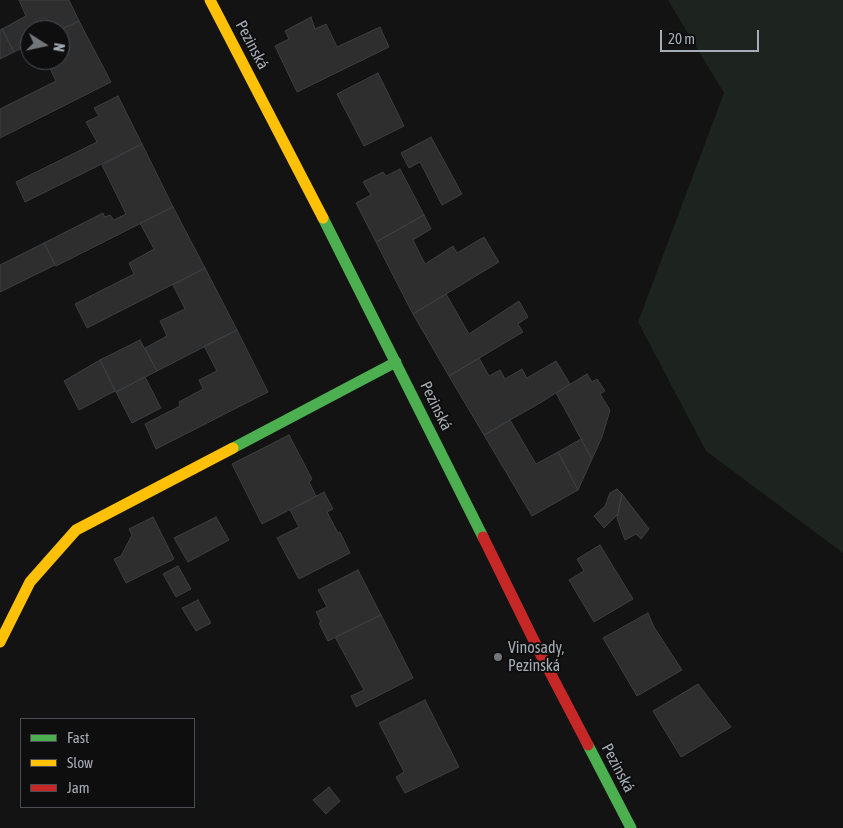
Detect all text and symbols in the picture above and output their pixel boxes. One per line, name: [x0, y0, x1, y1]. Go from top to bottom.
street label: Pezinská: [231, 17, 273, 73]
north arrow: [20, 20, 70, 70]
scale bar: [663, 20, 762, 52]
text: 20 m: [668, 30, 695, 47]
text: N: [50, 42, 67, 53]
street label: Pezinská: [416, 378, 456, 434]
place label: Vinosady, Pezinská: [508, 638, 564, 676]
marker: Vinosady, Pezinská: [492, 651, 504, 663]
legend: [20, 718, 195, 808]
text: Fast: [67, 729, 89, 746]
street label: Pezinská: [597, 740, 639, 796]
text: Slow: [67, 754, 93, 771]
text: Jam: [67, 779, 90, 796]

